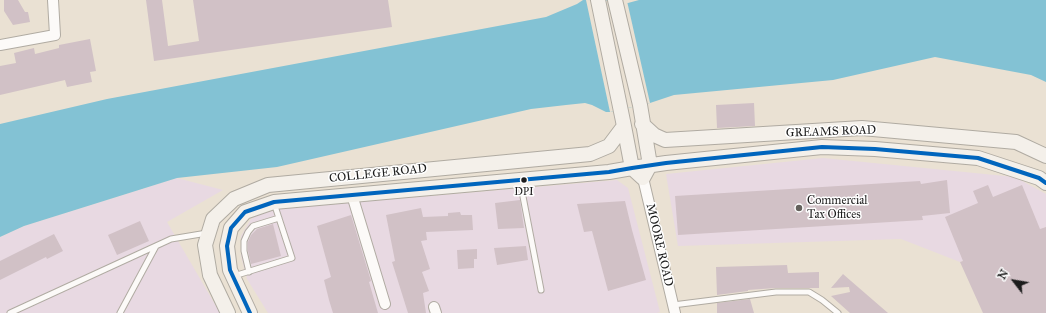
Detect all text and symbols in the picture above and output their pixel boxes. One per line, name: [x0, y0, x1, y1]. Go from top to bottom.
street label: GREAMS ROAD: [786, 123, 876, 141]
street label: COLLEGE ROAD: [328, 162, 428, 186]
marker: DPI: [519, 175, 529, 185]
place label: DPI: [514, 185, 534, 199]
place label: Commercial Tax Offices: [807, 194, 868, 222]
street label: MOORE ROAD: [642, 202, 676, 288]
marker: Commercial Tax Offices: [794, 203, 804, 213]
north arrow: [994, 261, 1034, 301]
text: N: [995, 267, 1011, 282]

